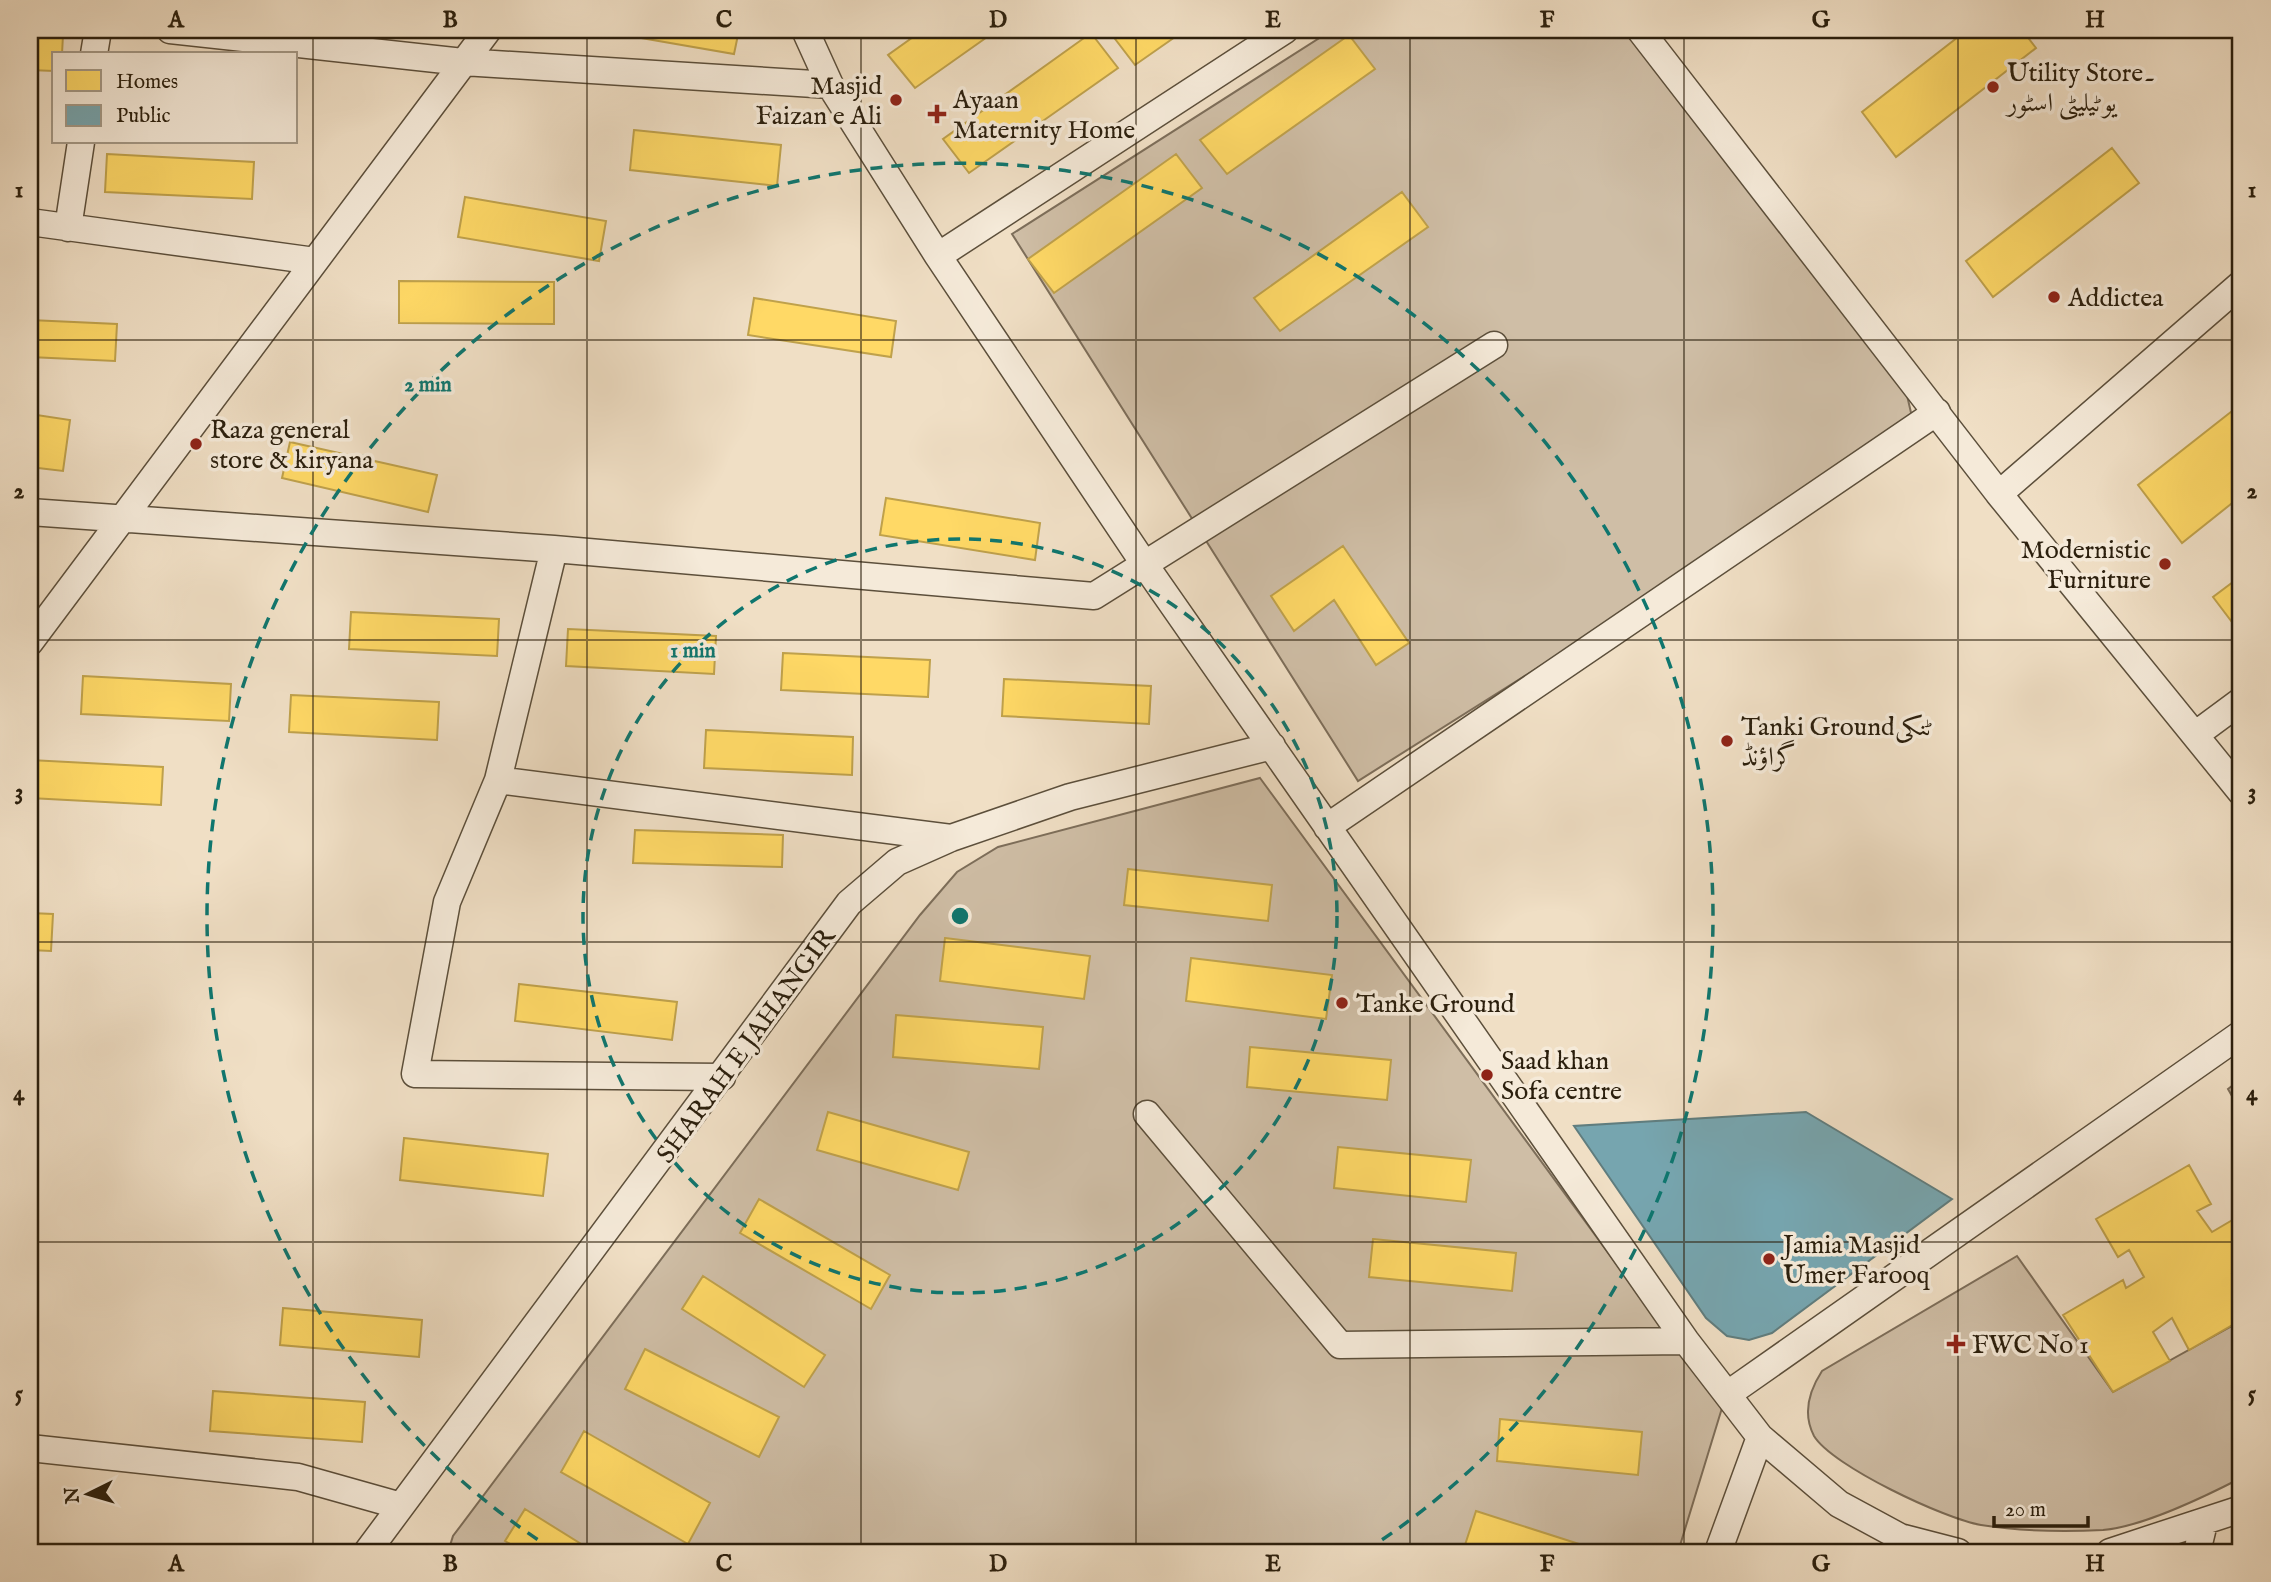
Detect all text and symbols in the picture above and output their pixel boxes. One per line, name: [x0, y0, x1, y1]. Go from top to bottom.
text: A: [167, 6, 185, 35]
text: B: [442, 6, 458, 35]
text: C: [716, 6, 733, 35]
text: D: [989, 6, 1007, 35]
text: E: [1265, 6, 1281, 35]
text: F: [1540, 6, 1555, 35]
text: G: [1812, 6, 1831, 35]
text: H: [2085, 6, 2105, 35]
legend: [52, 52, 298, 144]
place label: Utility Store۔ یوٹیلیٹی اسٹور: [2004, 57, 2156, 121]
text: Homes: [116, 69, 178, 96]
place label: Masjid Faizan e Ali: [756, 70, 882, 133]
marker: Utility Store۔ یوٹیلیٹی اسٹور: [1985, 79, 2001, 95]
place label: Ayaan Maternity Home: [952, 84, 1135, 147]
marker: Masjid Faizan e Ali: [888, 92, 904, 108]
text: Public: [116, 103, 170, 130]
marker: Ayaan Maternity Home: [927, 104, 947, 124]
text: 1: [15, 176, 23, 205]
text: 1: [2248, 176, 2256, 205]
place label: Addictea: [2067, 282, 2164, 315]
marker: Addictea: [2046, 289, 2062, 305]
text: 2 min: [404, 372, 452, 399]
place label: Raza general store & kiryana: [210, 414, 374, 477]
marker: Raza general store & kiryana: [188, 436, 204, 452]
text: 2: [14, 477, 25, 506]
text: 2: [2247, 477, 2258, 506]
place label: Modernistic Furniture: [2021, 534, 2151, 597]
marker: Modernistic Furniture: [2157, 556, 2173, 572]
text: 1 min: [670, 638, 716, 665]
place label: Tanki Groundٹنکی گراؤنڈ: [1741, 711, 1933, 774]
marker: Tanki Groundٹنکی گراؤنڈ: [1719, 733, 1735, 749]
text: 3: [15, 778, 23, 807]
text: 3: [2248, 778, 2256, 807]
centre of rings: [948, 904, 972, 928]
street label: SHARAH E JAHANGIR: [650, 921, 844, 1170]
place label: Tanke Ground: [1356, 988, 1515, 1021]
marker: Tanke Ground: [1334, 995, 1350, 1011]
place label: Saad khan Sofa centre: [1501, 1045, 1622, 1108]
marker: Saad khan Sofa centre: [1479, 1067, 1495, 1083]
text: 4: [13, 1079, 25, 1108]
text: 4: [2246, 1079, 2258, 1108]
place label: Jamia Masjid Umer Farooq: [1780, 1229, 1930, 1292]
marker: Jamia Masjid Umer Farooq: [1761, 1251, 1777, 1267]
place label: FWC No 1: [1972, 1329, 2089, 1362]
marker: FWC No 1: [1946, 1334, 1966, 1354]
text: 5: [15, 1380, 24, 1409]
text: 5: [2248, 1380, 2257, 1409]
north arrow: [52, 1460, 122, 1530]
scale bar: [1994, 1484, 2089, 1528]
text: N: [60, 1486, 86, 1506]
text: 20 m: [2005, 1497, 2046, 1524]
text: A: [167, 1550, 185, 1579]
text: B: [442, 1550, 458, 1579]
text: C: [716, 1550, 733, 1579]
text: D: [989, 1550, 1007, 1579]
text: E: [1265, 1550, 1281, 1579]
text: F: [1540, 1550, 1555, 1579]
text: G: [1812, 1550, 1831, 1579]
text: H: [2085, 1550, 2105, 1579]

